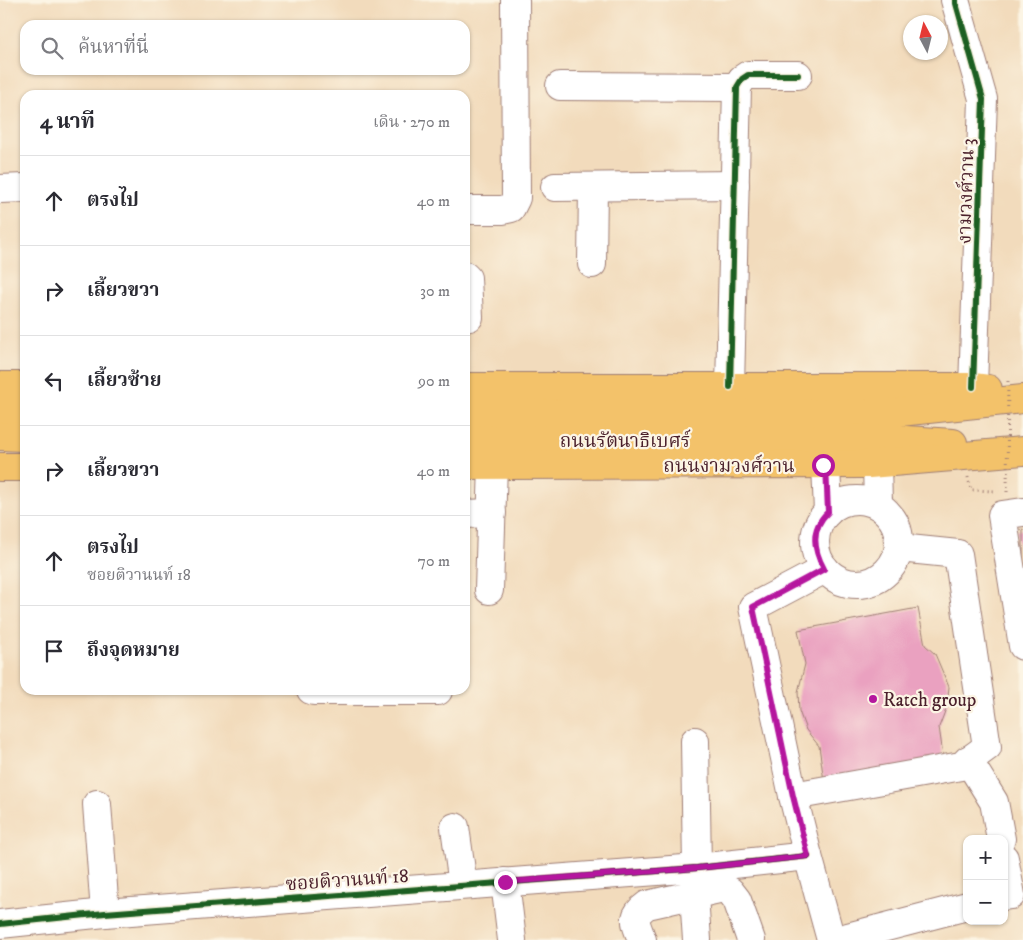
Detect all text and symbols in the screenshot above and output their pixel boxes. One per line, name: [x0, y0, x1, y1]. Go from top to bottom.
north arrow: [903, 15, 948, 60]
search box: [20, 20, 470, 75]
icon: search: [38, 34, 66, 62]
text: ค้นหาที่นี่: [78, 36, 149, 59]
text: 4 นาที: [40, 109, 95, 135]
text: เดิน · 270 m: [373, 112, 450, 132]
street label: งามวงศ์วาน 3: [952, 138, 980, 244]
icon: ahead: [40, 187, 68, 215]
text: ตรงไป: [87, 189, 139, 212]
text: 40 m: [417, 191, 450, 211]
icon: right: [40, 277, 68, 305]
text: เลี้ยวขวา: [87, 279, 159, 302]
text: 30 m: [420, 281, 450, 301]
icon: left: [40, 367, 68, 395]
text: เลี้ยวซ้าย: [87, 369, 161, 392]
text: 90 m: [418, 371, 450, 391]
street label: ถนนรัตนาธิเบศร์: [560, 429, 691, 453]
street label: ถนนงามวงศ์วาน: [663, 454, 795, 478]
route start: [812, 454, 835, 477]
icon: right: [40, 457, 68, 485]
text: เลี้ยวขวา: [87, 459, 159, 482]
text: 40 m: [417, 461, 450, 481]
text: ตรงไป: [87, 536, 139, 559]
icon: ahead: [40, 547, 68, 575]
text: 70 m: [418, 551, 450, 571]
text: ซอยติวานนท์ 18: [87, 565, 191, 585]
icon: arrive: [40, 637, 68, 665]
text: ถึงจุดหมาย: [87, 639, 180, 662]
place label: Ratch group: [883, 689, 976, 712]
marker: Ratch group: [867, 693, 879, 705]
map controls: [963, 835, 1008, 925]
button: +: [963, 835, 1008, 880]
street label: ซอยติวานนท์ 18: [285, 864, 409, 896]
route end: [494, 871, 517, 894]
button: −: [963, 880, 1008, 925]

